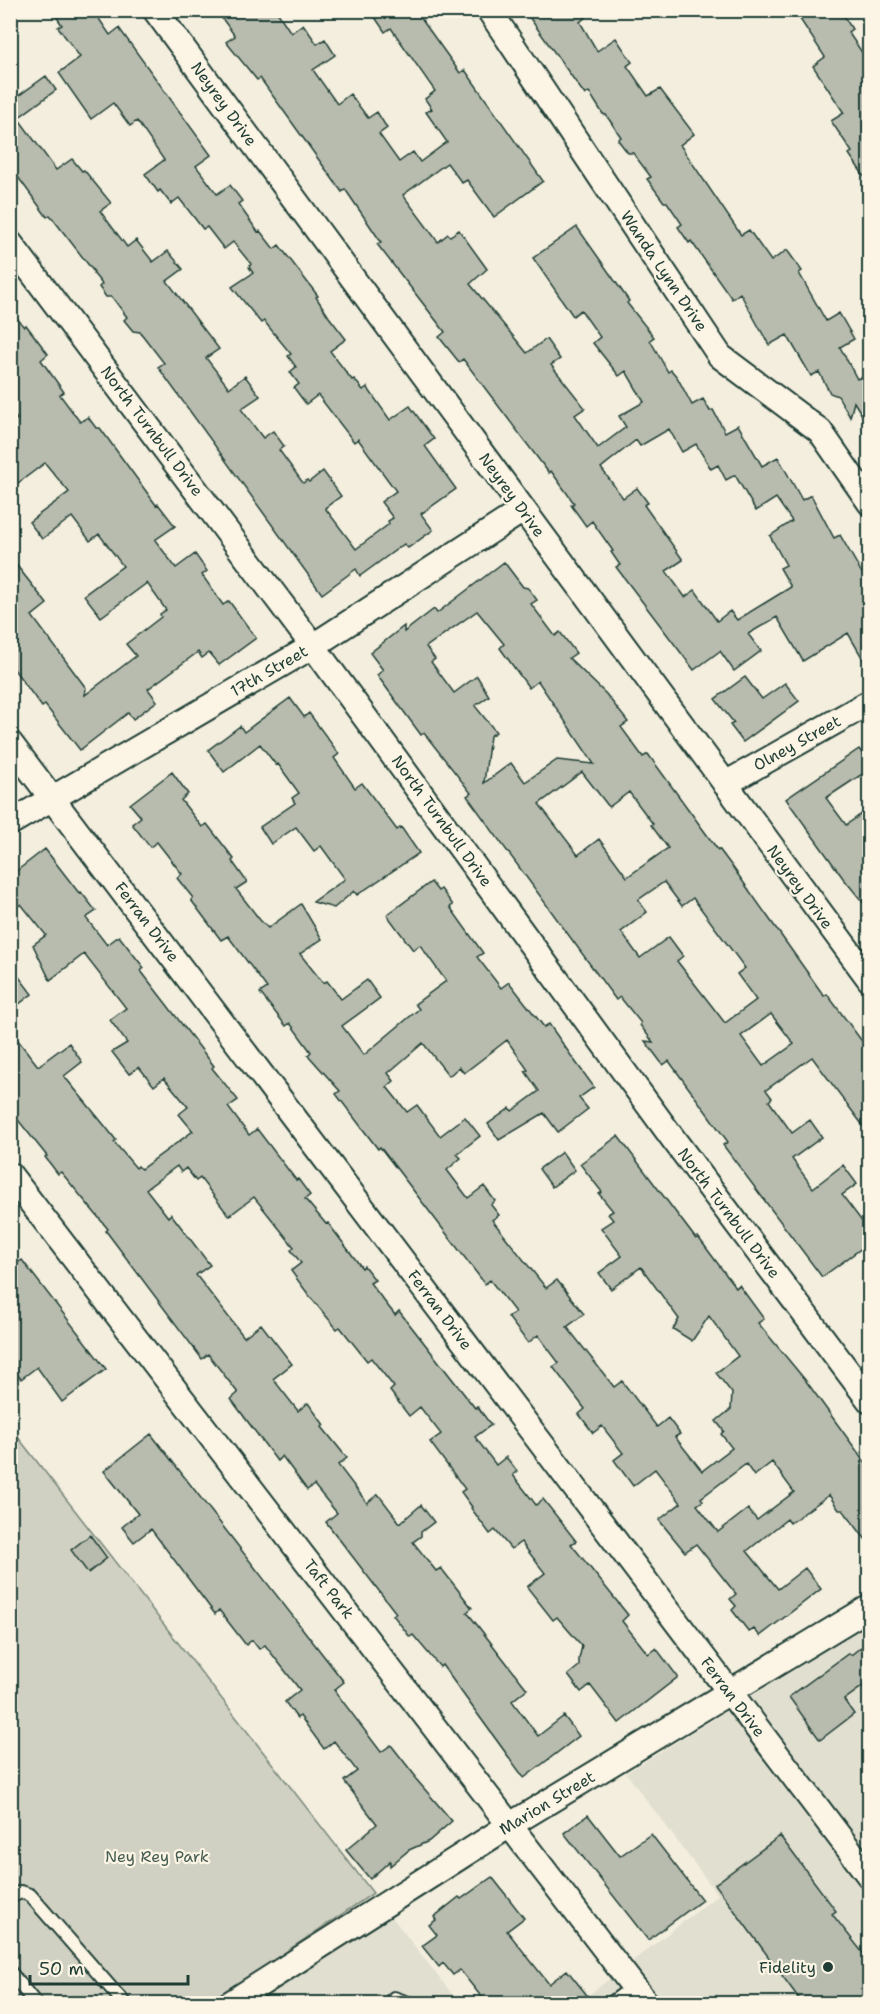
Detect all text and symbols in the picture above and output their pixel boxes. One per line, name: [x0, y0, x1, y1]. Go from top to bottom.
street label: Neyrey Drive: [186, 58, 262, 150]
street label: Wanda Lynn Drive: [616, 206, 712, 336]
street label: North Turnbull Drive: [96, 362, 208, 500]
street label: Neyrey Drive: [474, 449, 550, 541]
street label: 17th Street: [226, 640, 312, 702]
street label: Olney Street: [750, 710, 844, 776]
street label: North Turnbull Drive: [387, 751, 497, 891]
street label: Neyrey Drive: [762, 841, 838, 933]
street label: Ferran Drive: [110, 878, 184, 966]
street label: North Turnbull Drive: [673, 1144, 785, 1282]
street label: Ferran Drive: [403, 1266, 477, 1354]
street label: Taft Park: [299, 1555, 359, 1623]
street label: Ferran Drive: [696, 1653, 770, 1741]
street label: Marion Street: [495, 1766, 599, 1840]
park label: Ney Rey Park: [105, 1846, 209, 1867]
scale bar: [30, 1948, 188, 1986]
text: 50 m: [39, 1957, 84, 1981]
place label: Fidelity: [759, 1957, 816, 1978]
marker: Fidelity: [821, 1960, 835, 1974]

